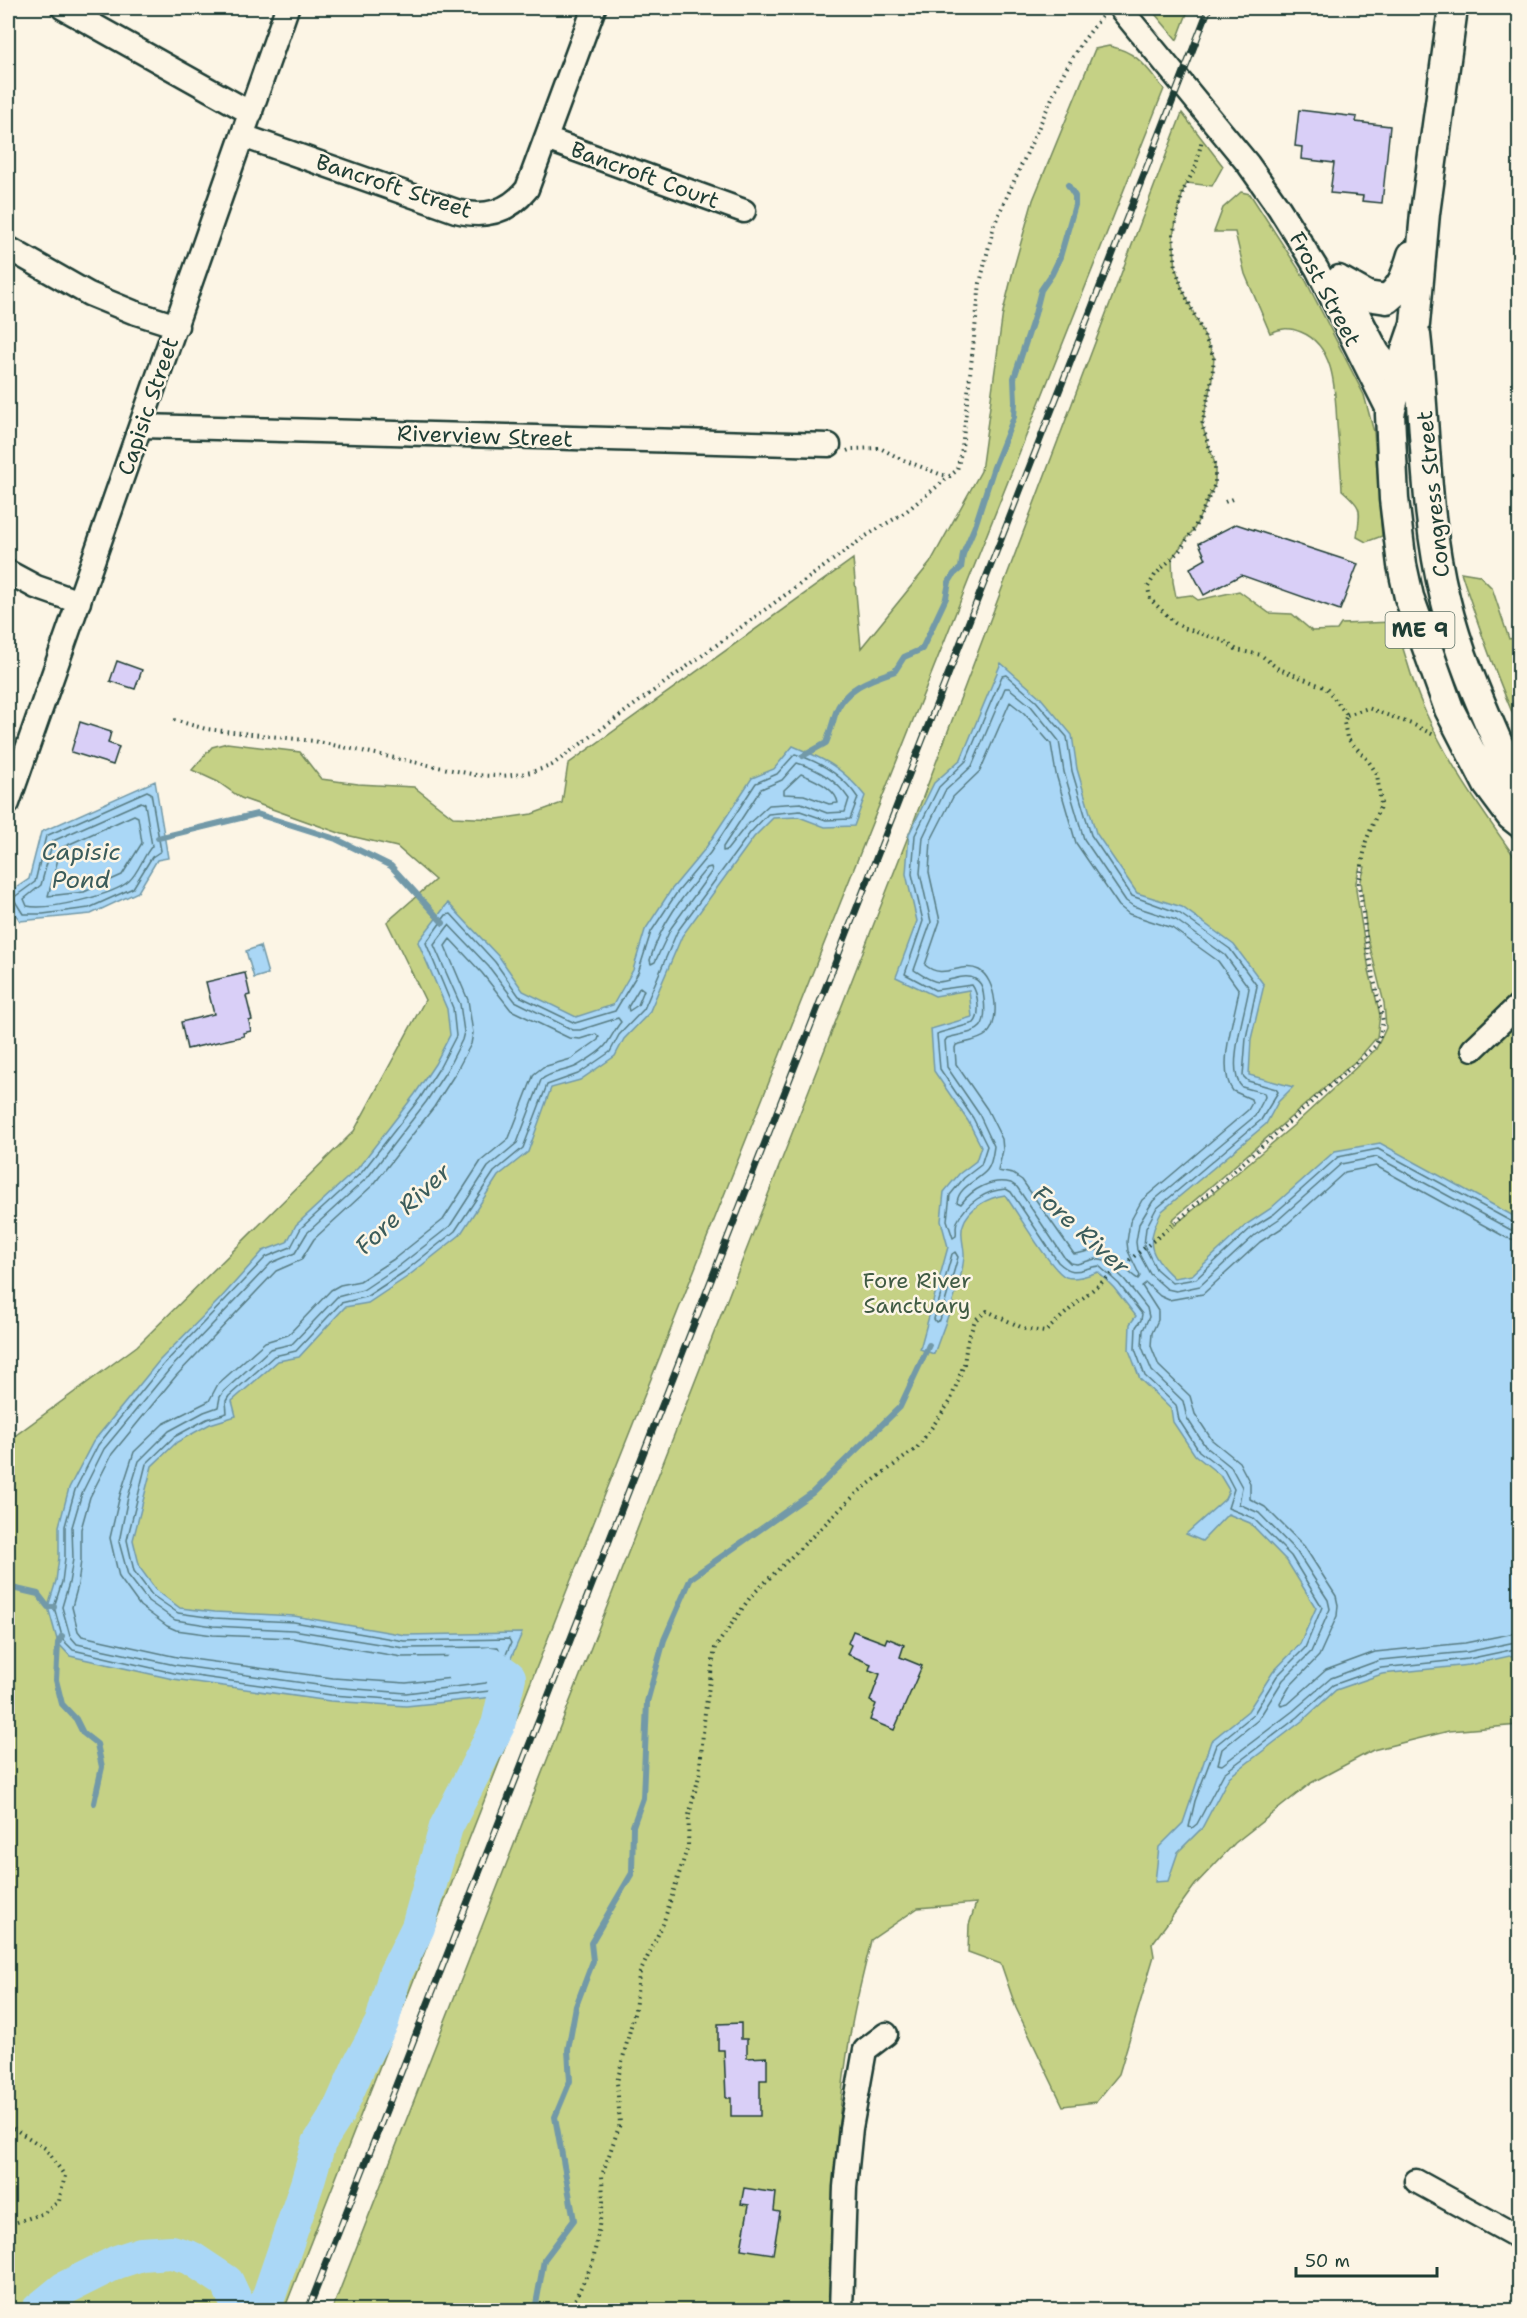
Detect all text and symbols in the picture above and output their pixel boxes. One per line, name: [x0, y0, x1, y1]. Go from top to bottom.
street label: Bancroft Court: [567, 135, 723, 215]
street label: Bancroft Street: [312, 147, 476, 225]
street label: Frost Street: [1283, 227, 1367, 351]
street label: Capisic Street: [111, 333, 185, 479]
street label: Congress Street: [1410, 409, 1456, 579]
street label: Riverview Street: [397, 418, 573, 454]
road number: ME 9: [1386, 612, 1454, 648]
water label: Capisic Pond: [41, 836, 121, 896]
water label: Fore River: [348, 1156, 458, 1262]
water label: Fore River: [1026, 1178, 1137, 1283]
park label: Fore River Sanctuary: [863, 1266, 971, 1320]
scale bar: [1296, 2240, 1437, 2278]
text: 50 m: [1305, 2249, 1350, 2273]

